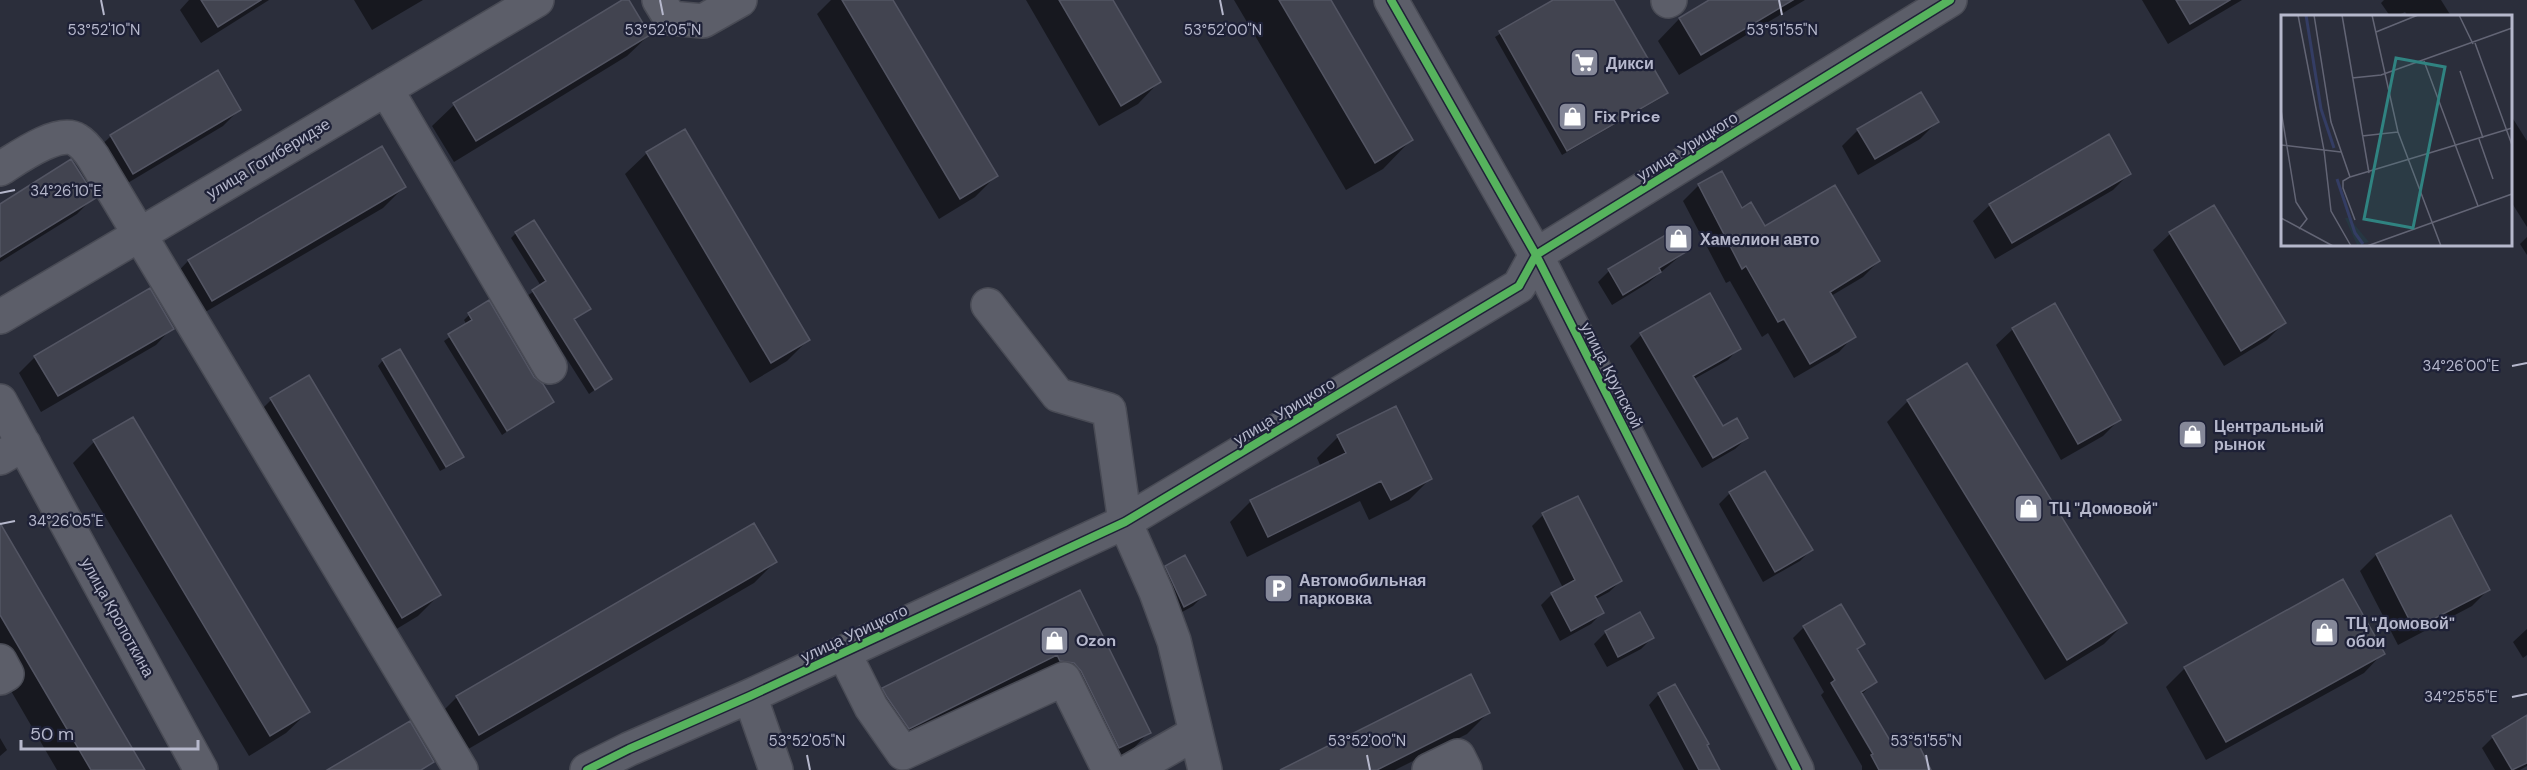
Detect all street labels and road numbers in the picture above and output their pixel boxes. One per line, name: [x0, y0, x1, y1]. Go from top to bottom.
street label: улица Урицкого: [1633, 107, 1742, 186]
street label: улица Гогиберидзе: [203, 113, 334, 204]
street label: улица Крупской: [1576, 319, 1647, 432]
street label: улица Урицкого: [1229, 373, 1339, 450]
street label: улица Кропоткина: [76, 554, 159, 681]
street label: улица Урицкого: [798, 600, 911, 667]

